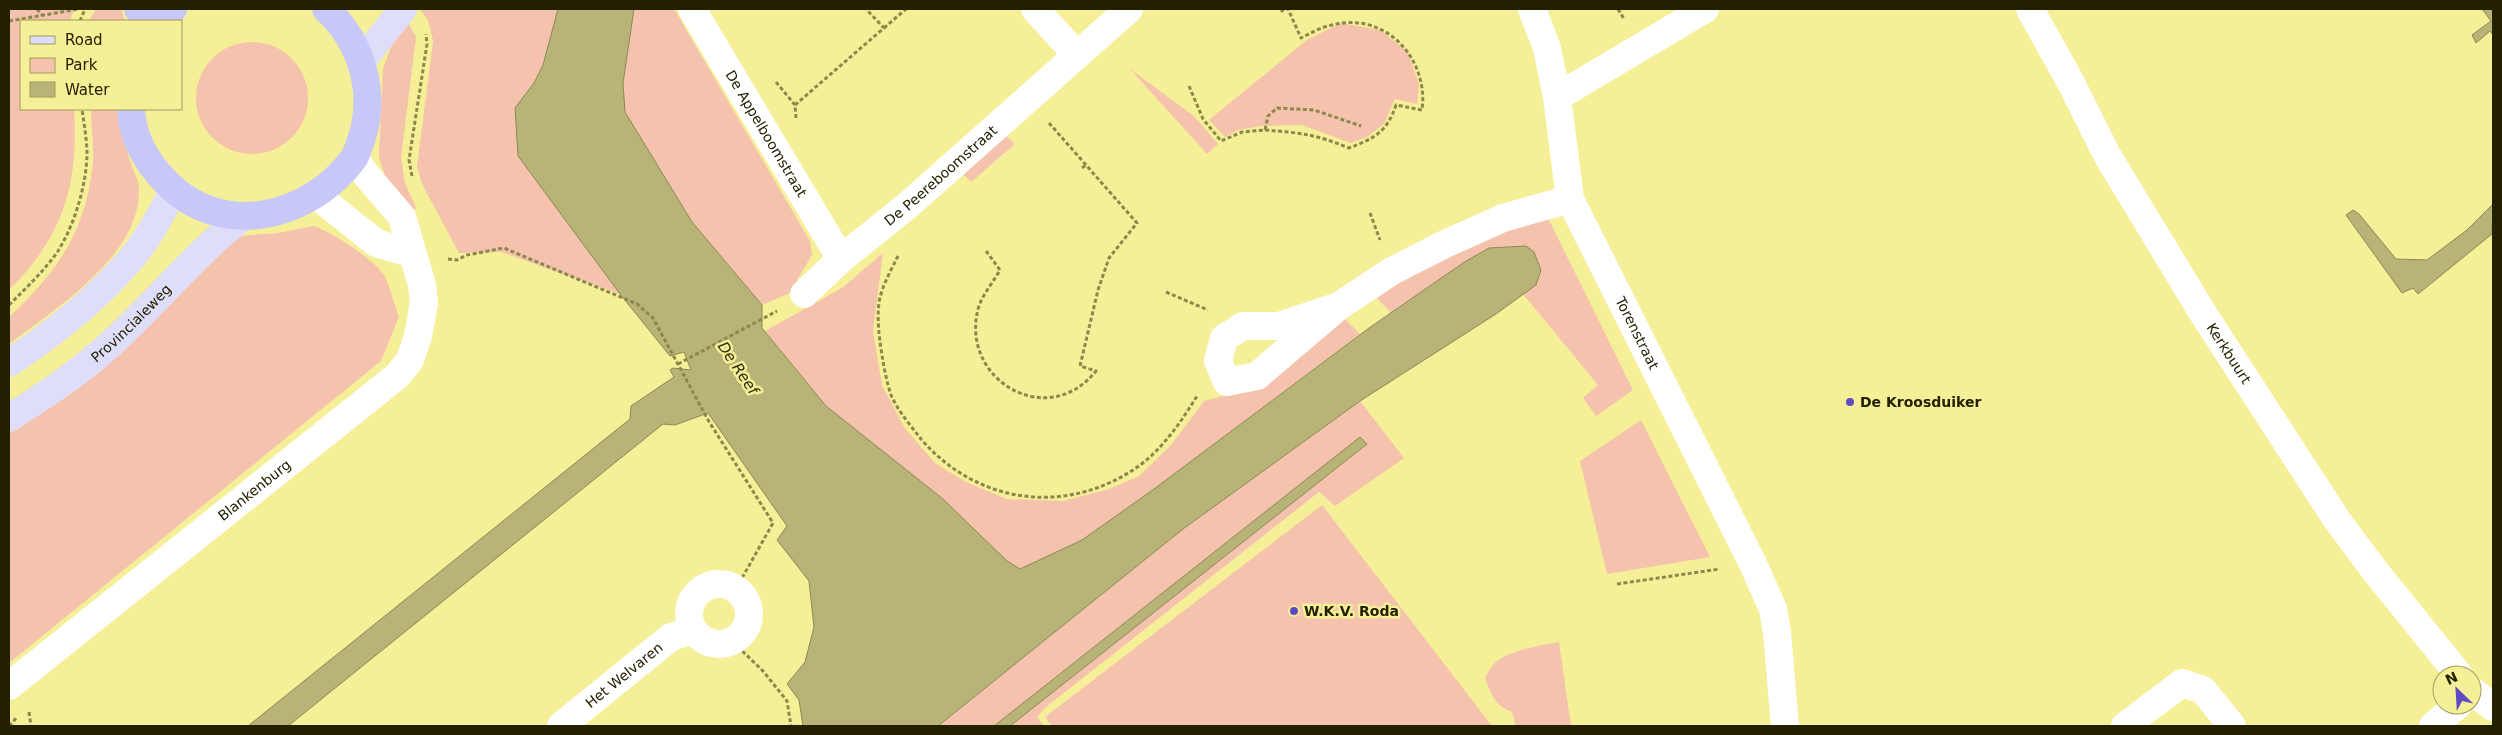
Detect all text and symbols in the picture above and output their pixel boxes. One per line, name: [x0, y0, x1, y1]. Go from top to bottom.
legend: [20, 20, 182, 110]
text: Road: [65, 31, 103, 49]
text: Park: [65, 56, 98, 74]
street label: De Appelboomstraat: [722, 67, 810, 200]
text: Water: [65, 81, 110, 99]
street label: De Peereboomstraat: [881, 122, 1001, 229]
street label: Provincialeweg: [88, 281, 174, 365]
street label: Torenstraat: [1612, 293, 1662, 372]
street label: Kerkbuurt: [2203, 320, 2255, 387]
water label: De Reef: [714, 338, 764, 400]
place label: De Kroosduiker: [1860, 394, 1982, 410]
marker: De Kroosduiker: [1844, 396, 1856, 408]
street label: Blankenburg: [215, 456, 294, 524]
place label: W.K.V. Roda: [1304, 603, 1399, 619]
marker: W.K.V. Roda: [1288, 605, 1300, 617]
street label: Het Welvaren: [582, 639, 666, 711]
north arrow: [2432, 665, 2482, 715]
text: N: [2443, 668, 2460, 688]

